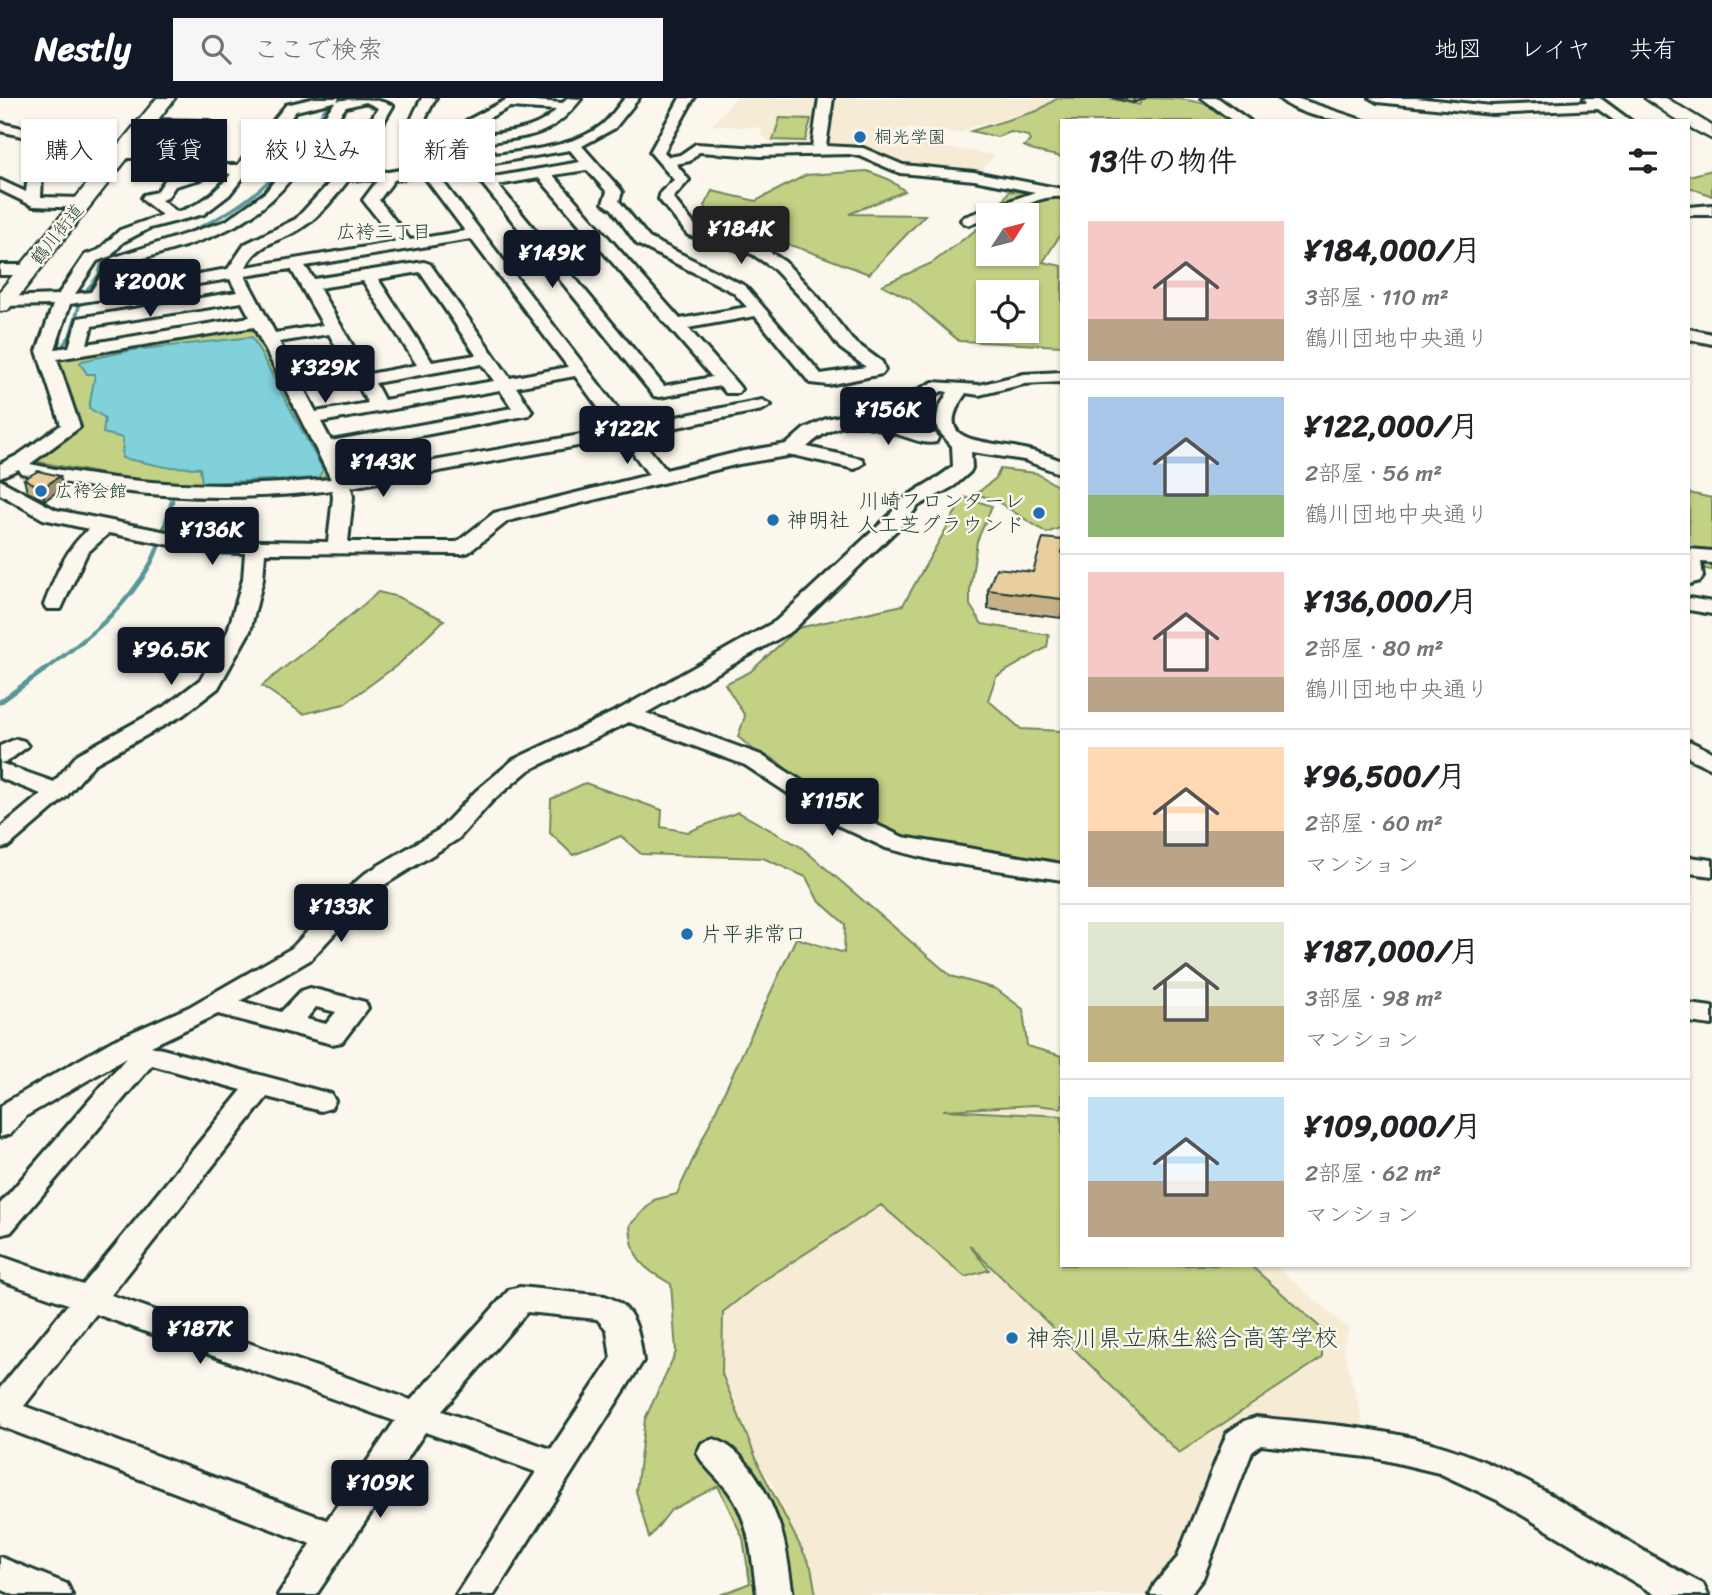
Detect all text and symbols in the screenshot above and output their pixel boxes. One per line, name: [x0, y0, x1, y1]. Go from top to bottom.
search box: [173, 18, 663, 81]
text: Nestly: [35, 20, 131, 78]
text: ここで検索: [253, 26, 383, 72]
text: 地図: [1434, 28, 1482, 70]
text: レイヤ: [1520, 28, 1591, 70]
text: 共有: [1629, 28, 1677, 70]
icon: search: [197, 30, 235, 68]
chip: 購入: [21, 119, 117, 182]
chip: 賃貸: [131, 119, 227, 182]
chip: 絞り込み: [241, 119, 385, 182]
chip: 新着: [399, 119, 495, 182]
place label: 桐光学園: [874, 121, 946, 153]
marker: 桐光学園: [852, 129, 868, 145]
text: 13件の物件: [1088, 134, 1237, 188]
icon: filters: [1624, 142, 1662, 180]
street label: 鶴川街道: [22, 196, 92, 272]
north arrow: [976, 203, 1040, 266]
map controls: [976, 203, 1039, 343]
pin: ¥184K: [692, 206, 790, 266]
text: ¥184K: [709, 208, 773, 249]
district label: 広袴三丁目: [336, 215, 432, 248]
text: ¥184,000/月: [1305, 223, 1481, 277]
pin: ¥149K: [503, 230, 601, 290]
text: ¥149K: [519, 232, 585, 273]
icon: home: [1144, 249, 1228, 333]
pin: ¥200K: [101, 260, 199, 319]
text: ¥200K: [115, 261, 185, 302]
text: 3部屋 · 110 m²: [1305, 277, 1449, 318]
button: locate: [976, 280, 1039, 343]
text: 鶴川団地中央通り: [1305, 318, 1489, 359]
pin: ¥329K: [276, 345, 374, 405]
text: ¥329K: [292, 347, 358, 388]
pin: ¥156K: [839, 388, 937, 447]
text: ¥156K: [856, 389, 920, 430]
text: ¥122,000/月: [1305, 399, 1479, 453]
pin: ¥122K: [578, 406, 676, 466]
text: ¥122K: [595, 408, 659, 449]
icon: home: [1144, 425, 1228, 509]
pin: ¥143K: [334, 440, 432, 499]
text: ¥143K: [351, 441, 415, 482]
text: 2部屋 · 56 m²: [1305, 453, 1442, 494]
place label: 広袴会館: [55, 475, 127, 507]
place label: 川崎フロンターレ 人工芝グラウンド: [857, 482, 1025, 544]
marker: 広袴会館: [33, 483, 49, 499]
text: 鶴川団地中央通り: [1305, 494, 1489, 535]
place label: 神明社: [787, 501, 850, 539]
marker: 川崎フロンターレ 人工芝グラウンド: [1031, 505, 1047, 521]
pin: ¥136K: [163, 508, 261, 567]
text: ¥136K: [181, 509, 243, 550]
marker: 神明社: [765, 512, 781, 528]
text: ¥136,000/月: [1305, 574, 1478, 628]
icon: home: [1144, 600, 1228, 684]
pin: ¥96.5K: [114, 628, 228, 687]
text: 2部屋 · 80 m²: [1305, 628, 1443, 669]
text: ¥96.5K: [134, 629, 208, 670]
text: 鶴川団地中央通り: [1305, 669, 1489, 710]
text: ¥96,500/月: [1305, 749, 1466, 803]
icon: home: [1144, 775, 1228, 859]
pin: ¥115K: [783, 778, 881, 838]
text: ¥115K: [802, 780, 862, 821]
text: 2部屋 · 60 m²: [1305, 803, 1443, 844]
text: マンション: [1305, 844, 1419, 885]
pin: ¥133K: [292, 884, 390, 944]
text: ¥133K: [310, 886, 372, 927]
place label: 片平非常口: [701, 915, 806, 953]
text: ¥187,000/月: [1305, 924, 1480, 978]
marker: 片平非常口: [679, 926, 695, 942]
icon: home: [1144, 950, 1228, 1034]
text: 3部屋 · 98 m²: [1305, 978, 1442, 1019]
text: マンション: [1305, 1019, 1419, 1060]
text: ¥109,000/月: [1305, 1099, 1482, 1153]
icon: home: [1144, 1125, 1228, 1209]
text: 2部屋 · 62 m²: [1305, 1153, 1441, 1194]
text: マンション: [1305, 1194, 1419, 1235]
pin: ¥187K: [151, 1306, 249, 1366]
text: ¥187K: [168, 1308, 232, 1349]
place label: 神奈川県立麻生総合高等学校: [1026, 1317, 1338, 1359]
marker: 神奈川県立麻生総合高等学校: [1004, 1330, 1020, 1346]
pin: ¥109K: [331, 1460, 429, 1520]
text: ¥109K: [347, 1462, 413, 1503]

